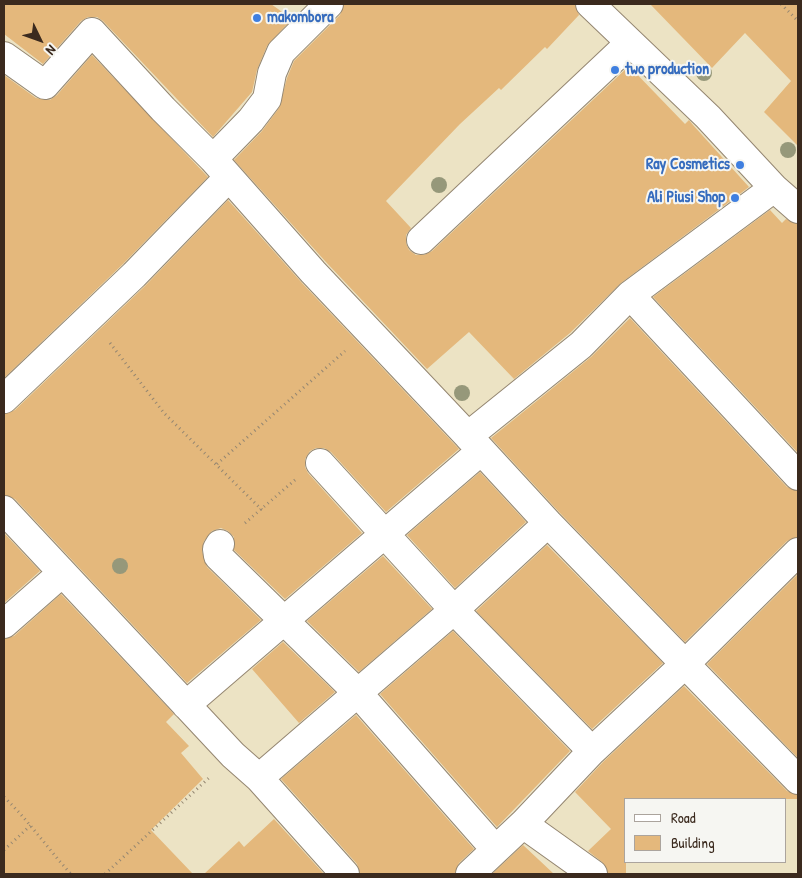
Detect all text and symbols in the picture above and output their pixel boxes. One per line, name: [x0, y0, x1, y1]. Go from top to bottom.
place label: makombora: [267, 8, 334, 28]
marker: makombora: [251, 12, 263, 24]
north arrow: [15, 15, 65, 65]
text: N: [42, 41, 61, 59]
place label: two production: [625, 60, 709, 80]
marker: two production: [609, 64, 621, 76]
place label: Ray Cosmetics: [646, 155, 730, 175]
marker: Ray Cosmetics: [734, 159, 746, 171]
place label: Ali Piusi Shop: [647, 188, 725, 208]
marker: Ali Piusi Shop: [729, 192, 741, 204]
legend: [624, 798, 787, 863]
text: Road: [671, 807, 696, 828]
text: Building: [671, 832, 715, 853]

